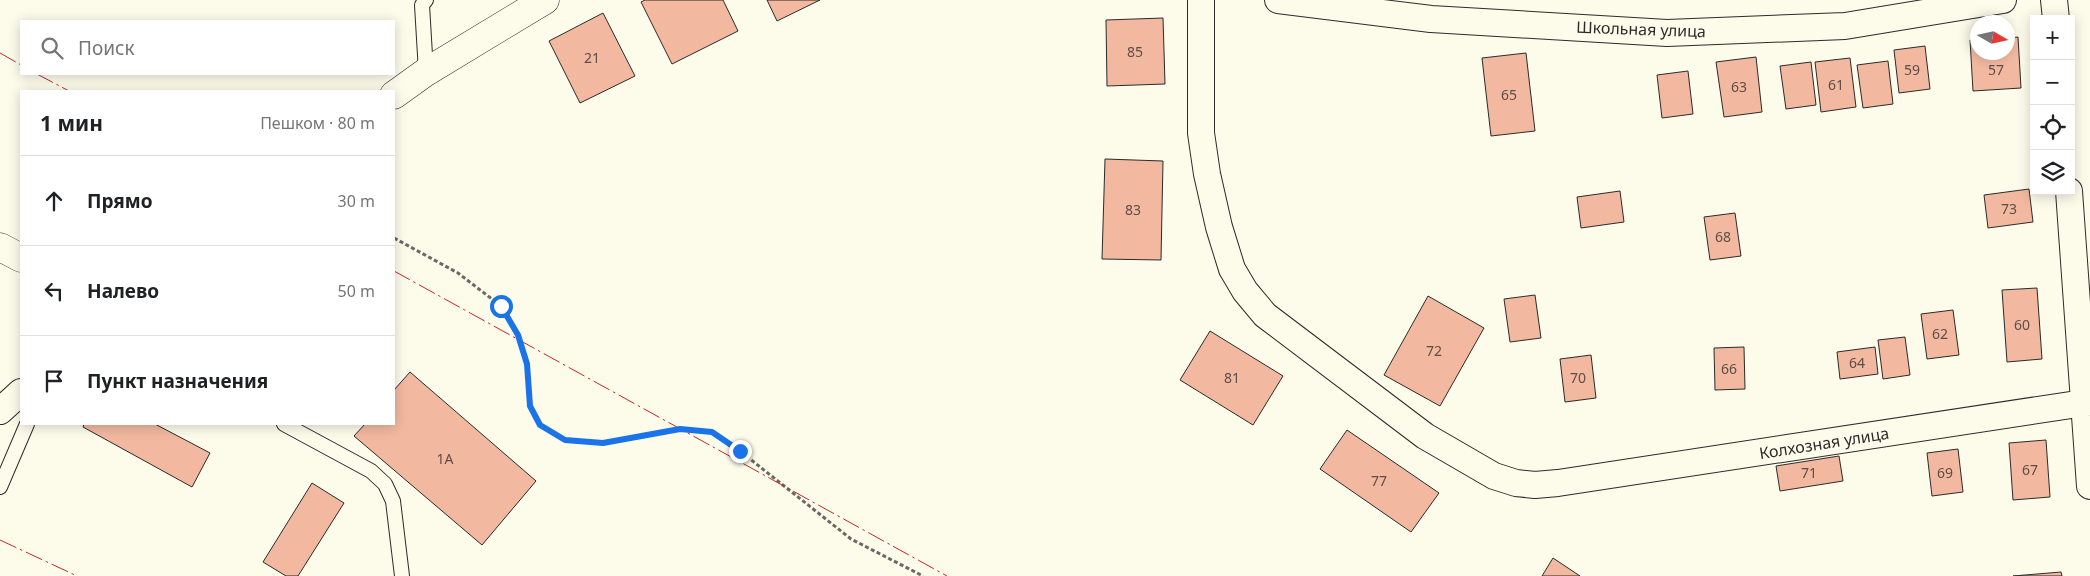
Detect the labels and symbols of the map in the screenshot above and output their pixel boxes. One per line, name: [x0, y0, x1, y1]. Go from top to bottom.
north arrow: [1970, 15, 2015, 60]
street label: Школьная улица: [1576, 16, 1706, 42]
house number: 85: [1127, 42, 1143, 61]
house number: 21: [584, 48, 600, 67]
house number: 59: [1904, 60, 1920, 79]
house number: 57: [1988, 60, 2004, 79]
house number: 61: [1828, 75, 1844, 94]
house number: 63: [1731, 77, 1747, 96]
house number: 65: [1501, 85, 1517, 104]
house number: 73: [2001, 199, 2017, 218]
house number: 83: [1125, 200, 1141, 219]
house number: 68: [1715, 227, 1731, 246]
route start: [490, 295, 513, 318]
house number: 60: [2014, 315, 2030, 334]
house number: 62: [1932, 324, 1948, 343]
house number: 72: [1426, 341, 1442, 360]
house number: 64: [1849, 353, 1865, 372]
house number: 66: [1721, 359, 1737, 378]
house number: 81: [1224, 368, 1240, 387]
house number: 70: [1570, 368, 1586, 387]
street label: Колхозная улица: [1757, 422, 1891, 464]
route end: [729, 440, 752, 463]
house number: 1А: [437, 449, 454, 468]
house number: 67: [2022, 460, 2038, 479]
house number: 71: [1801, 463, 1817, 482]
house number: 69: [1937, 463, 1953, 482]
house number: 77: [1371, 471, 1387, 490]

